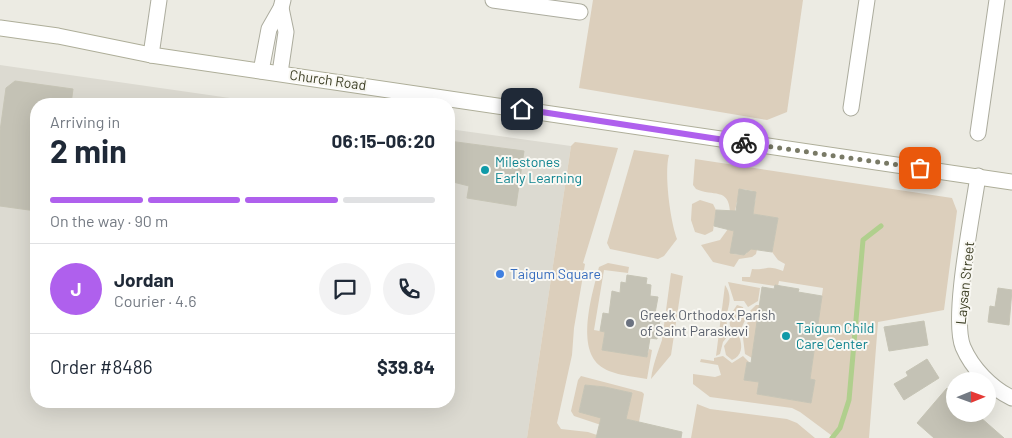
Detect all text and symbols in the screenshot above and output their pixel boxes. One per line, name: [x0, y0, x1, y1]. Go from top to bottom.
street label: Church Road: [289, 66, 367, 93]
pin: [501, 88, 543, 130]
icon: home: [508, 95, 536, 123]
text: Arriving in: [50, 112, 120, 131]
courier: [719, 118, 769, 168]
text: 06:15–06:20: [332, 129, 435, 152]
icon: bike: [730, 129, 758, 157]
text: 2 min: [50, 131, 127, 169]
pin: [899, 147, 941, 189]
place label: Milestones Early Learning: [495, 153, 582, 186]
icon: bag: [906, 154, 934, 182]
marker: Milestones Early Learning: [479, 164, 491, 176]
text: On the way · 90 m: [50, 211, 168, 230]
street label: Laysan Street: [952, 241, 977, 325]
button: chat: [319, 263, 371, 315]
button: phone: [383, 263, 435, 315]
place label: Taigum Square: [510, 265, 601, 282]
text: Jordan: [114, 268, 174, 291]
marker: Taigum Square: [494, 268, 506, 280]
text: J: [70, 277, 82, 300]
text: Courier · 4.6: [114, 291, 197, 310]
place label: Greek Orthodox Parish of Saint Paraskevi: [640, 306, 775, 339]
marker: Greek Orthodox Parish of Saint Paraskevi: [624, 317, 636, 329]
place label: Taigum Child Care Center: [796, 319, 874, 352]
marker: Taigum Child Care Center: [780, 330, 792, 342]
text: Order #8486: [50, 355, 152, 378]
text: $39.84: [377, 355, 435, 378]
north arrow: [946, 372, 996, 422]
map controls: [946, 372, 996, 422]

